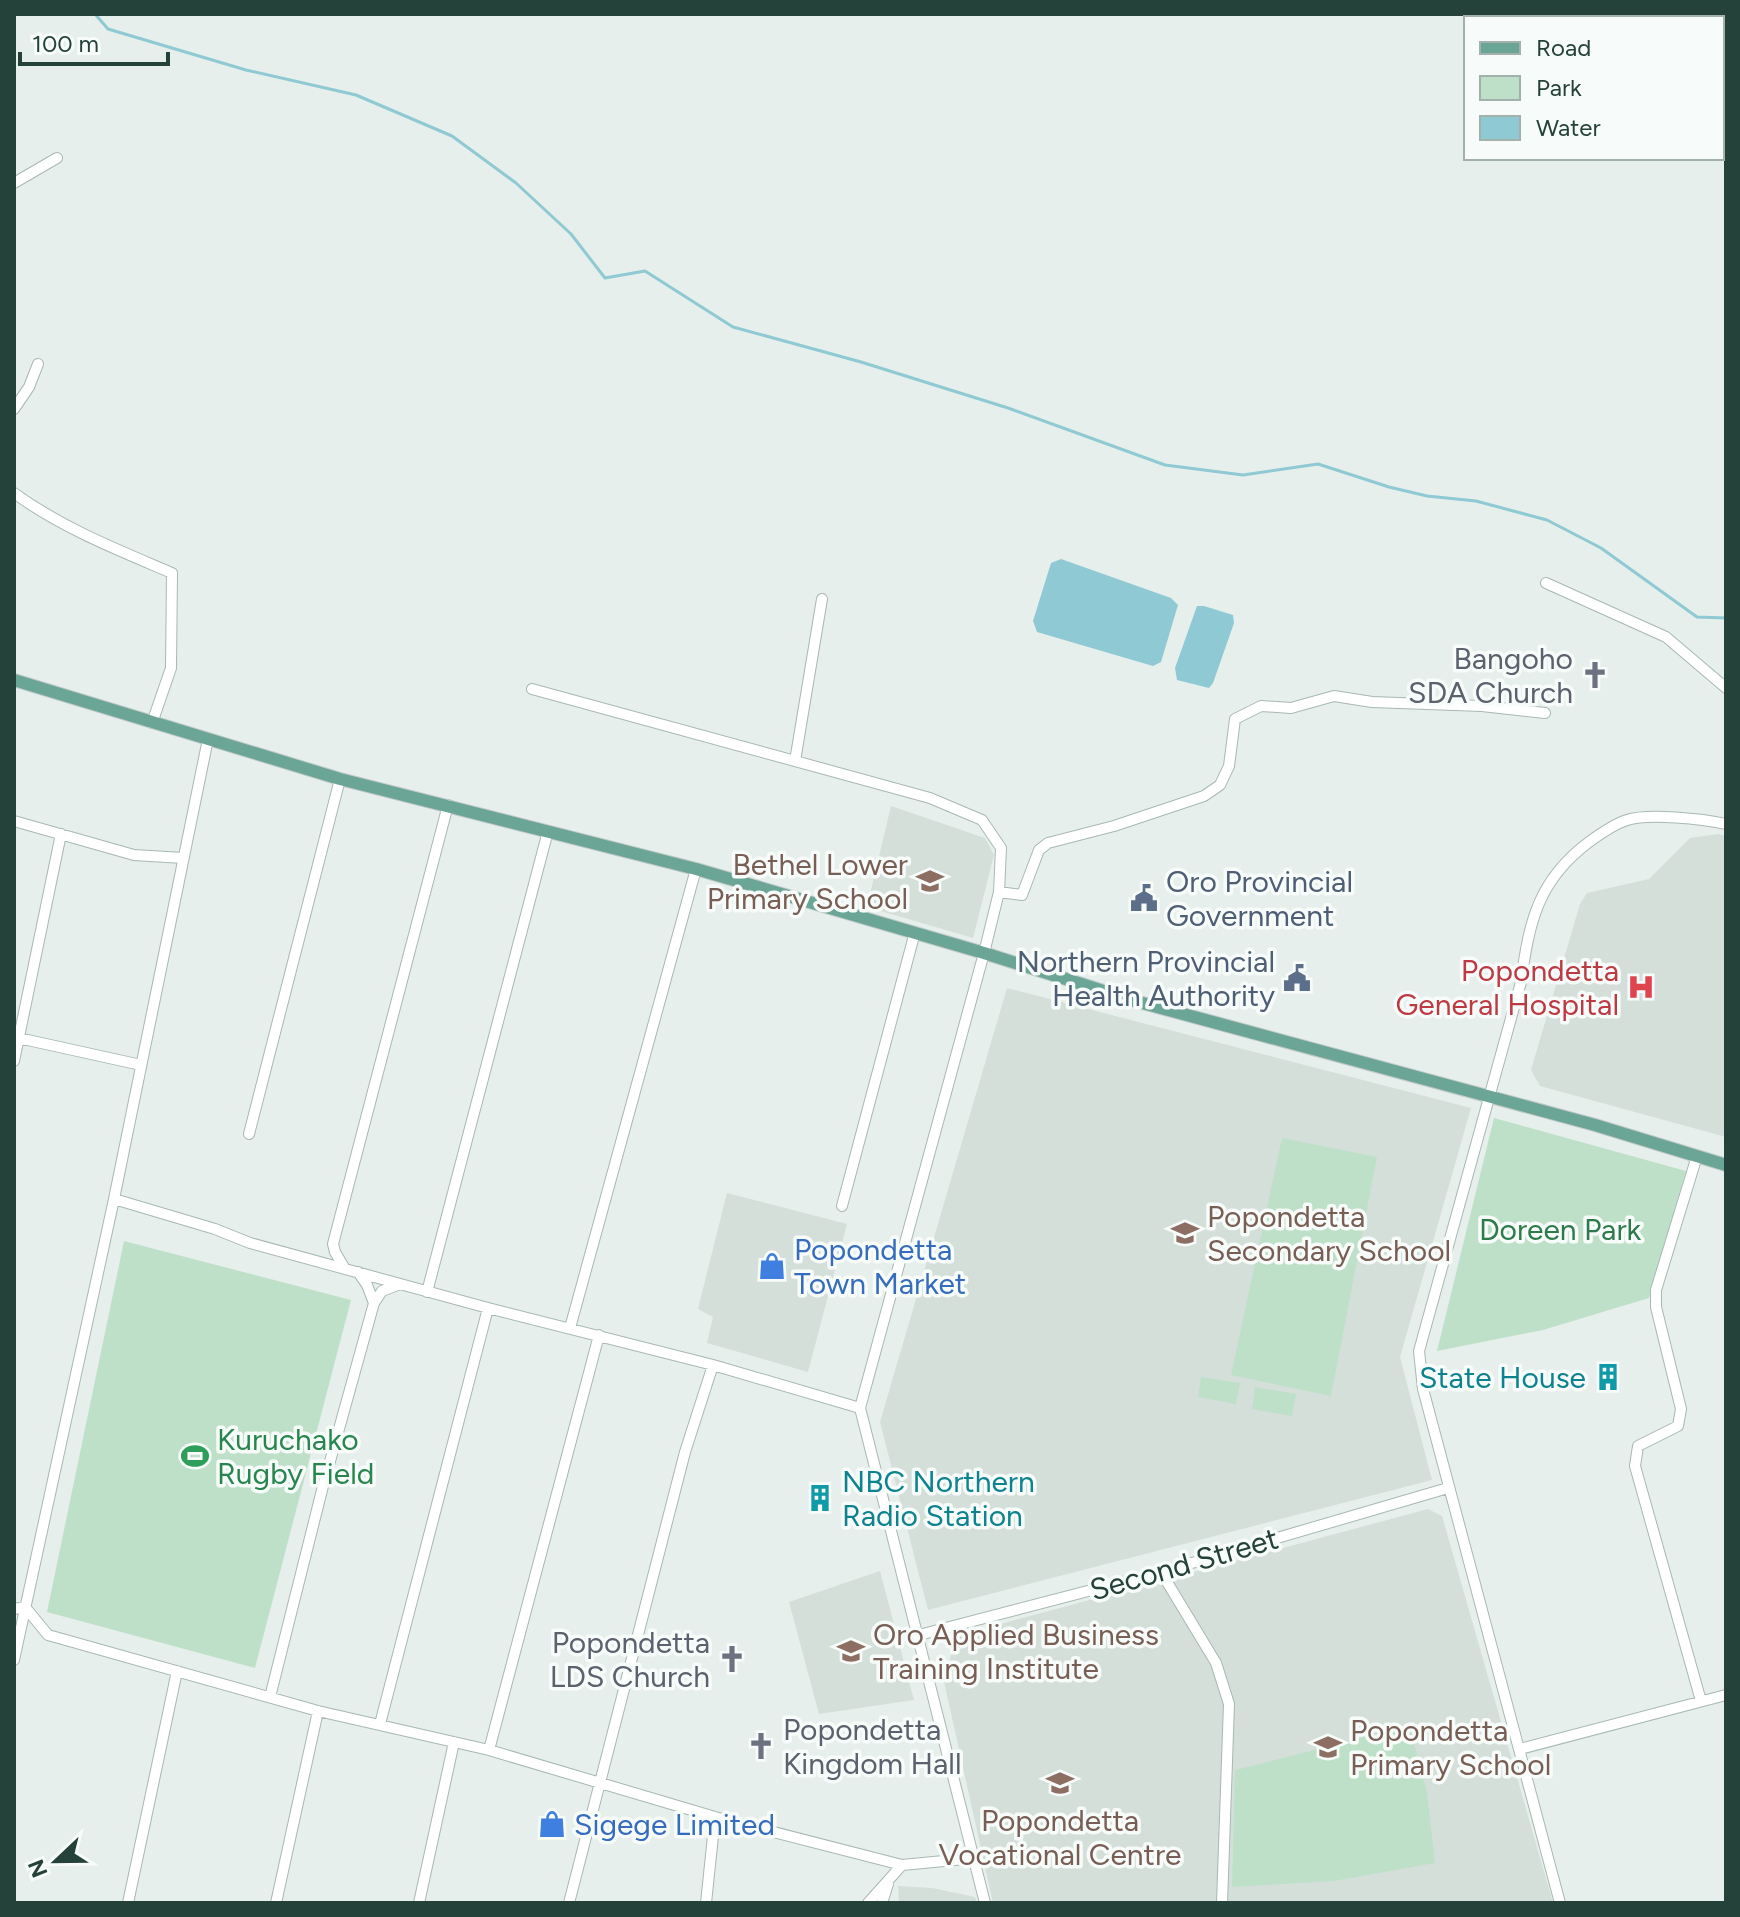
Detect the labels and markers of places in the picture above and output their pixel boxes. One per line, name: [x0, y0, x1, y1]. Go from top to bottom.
place label: Bangoho SDA Church: [1408, 640, 1573, 711]
church icon: Bangoho SDA Church: [1580, 660, 1610, 690]
place label: Bethel Lower Primary School: [707, 846, 908, 917]
place label: Oro Provincial Government: [1166, 863, 1353, 934]
school or university icon: Bethel Lower Primary School: [915, 866, 945, 896]
public building icon: Oro Provincial Government: [1129, 883, 1159, 913]
place label: Northern Provincial Health Authority: [1017, 943, 1275, 1014]
place label: Popondetta General Hospital: [1395, 952, 1619, 1023]
public building icon: Northern Provincial Health Authority: [1282, 963, 1312, 993]
hospital icon: Popondetta General Hospital: [1626, 972, 1656, 1002]
place label: Popondetta Secondary School: [1207, 1198, 1451, 1269]
school or university icon: Popondetta Secondary School: [1170, 1218, 1200, 1248]
place label: Popondetta Town Market: [794, 1231, 966, 1302]
shop icon: Popondetta Town Market: [757, 1251, 787, 1281]
place label: State House: [1419, 1359, 1586, 1396]
building icon: State House: [1593, 1362, 1623, 1392]
place label: Kuruchako Rugby Field: [217, 1421, 374, 1492]
sports icon: Kuruchako Rugby Field: [180, 1441, 210, 1471]
place label: NBC Northern Radio Station: [842, 1463, 1035, 1534]
building icon: NBC Northern Radio Station: [805, 1483, 835, 1513]
place label: Oro Applied Business Training Institute: [873, 1616, 1159, 1687]
place label: Popondetta LDS Church: [550, 1624, 710, 1695]
school or university icon: Oro Applied Business Training Institute: [836, 1636, 866, 1666]
church icon: Popondetta LDS Church: [717, 1644, 747, 1674]
place label: Popondetta Kingdom Hall: [783, 1711, 962, 1782]
place label: Popondetta Primary School: [1350, 1712, 1551, 1783]
church icon: Popondetta Kingdom Hall: [746, 1731, 776, 1761]
school or university icon: Popondetta Primary School: [1313, 1732, 1343, 1762]
school or university icon: Popondetta Vocational Centre: [1045, 1768, 1075, 1798]
place label: Popondetta Vocational Centre: [939, 1802, 1181, 1873]
place label: Sigege Limited: [574, 1806, 775, 1843]
shop icon: Sigege Limited: [537, 1809, 567, 1839]

